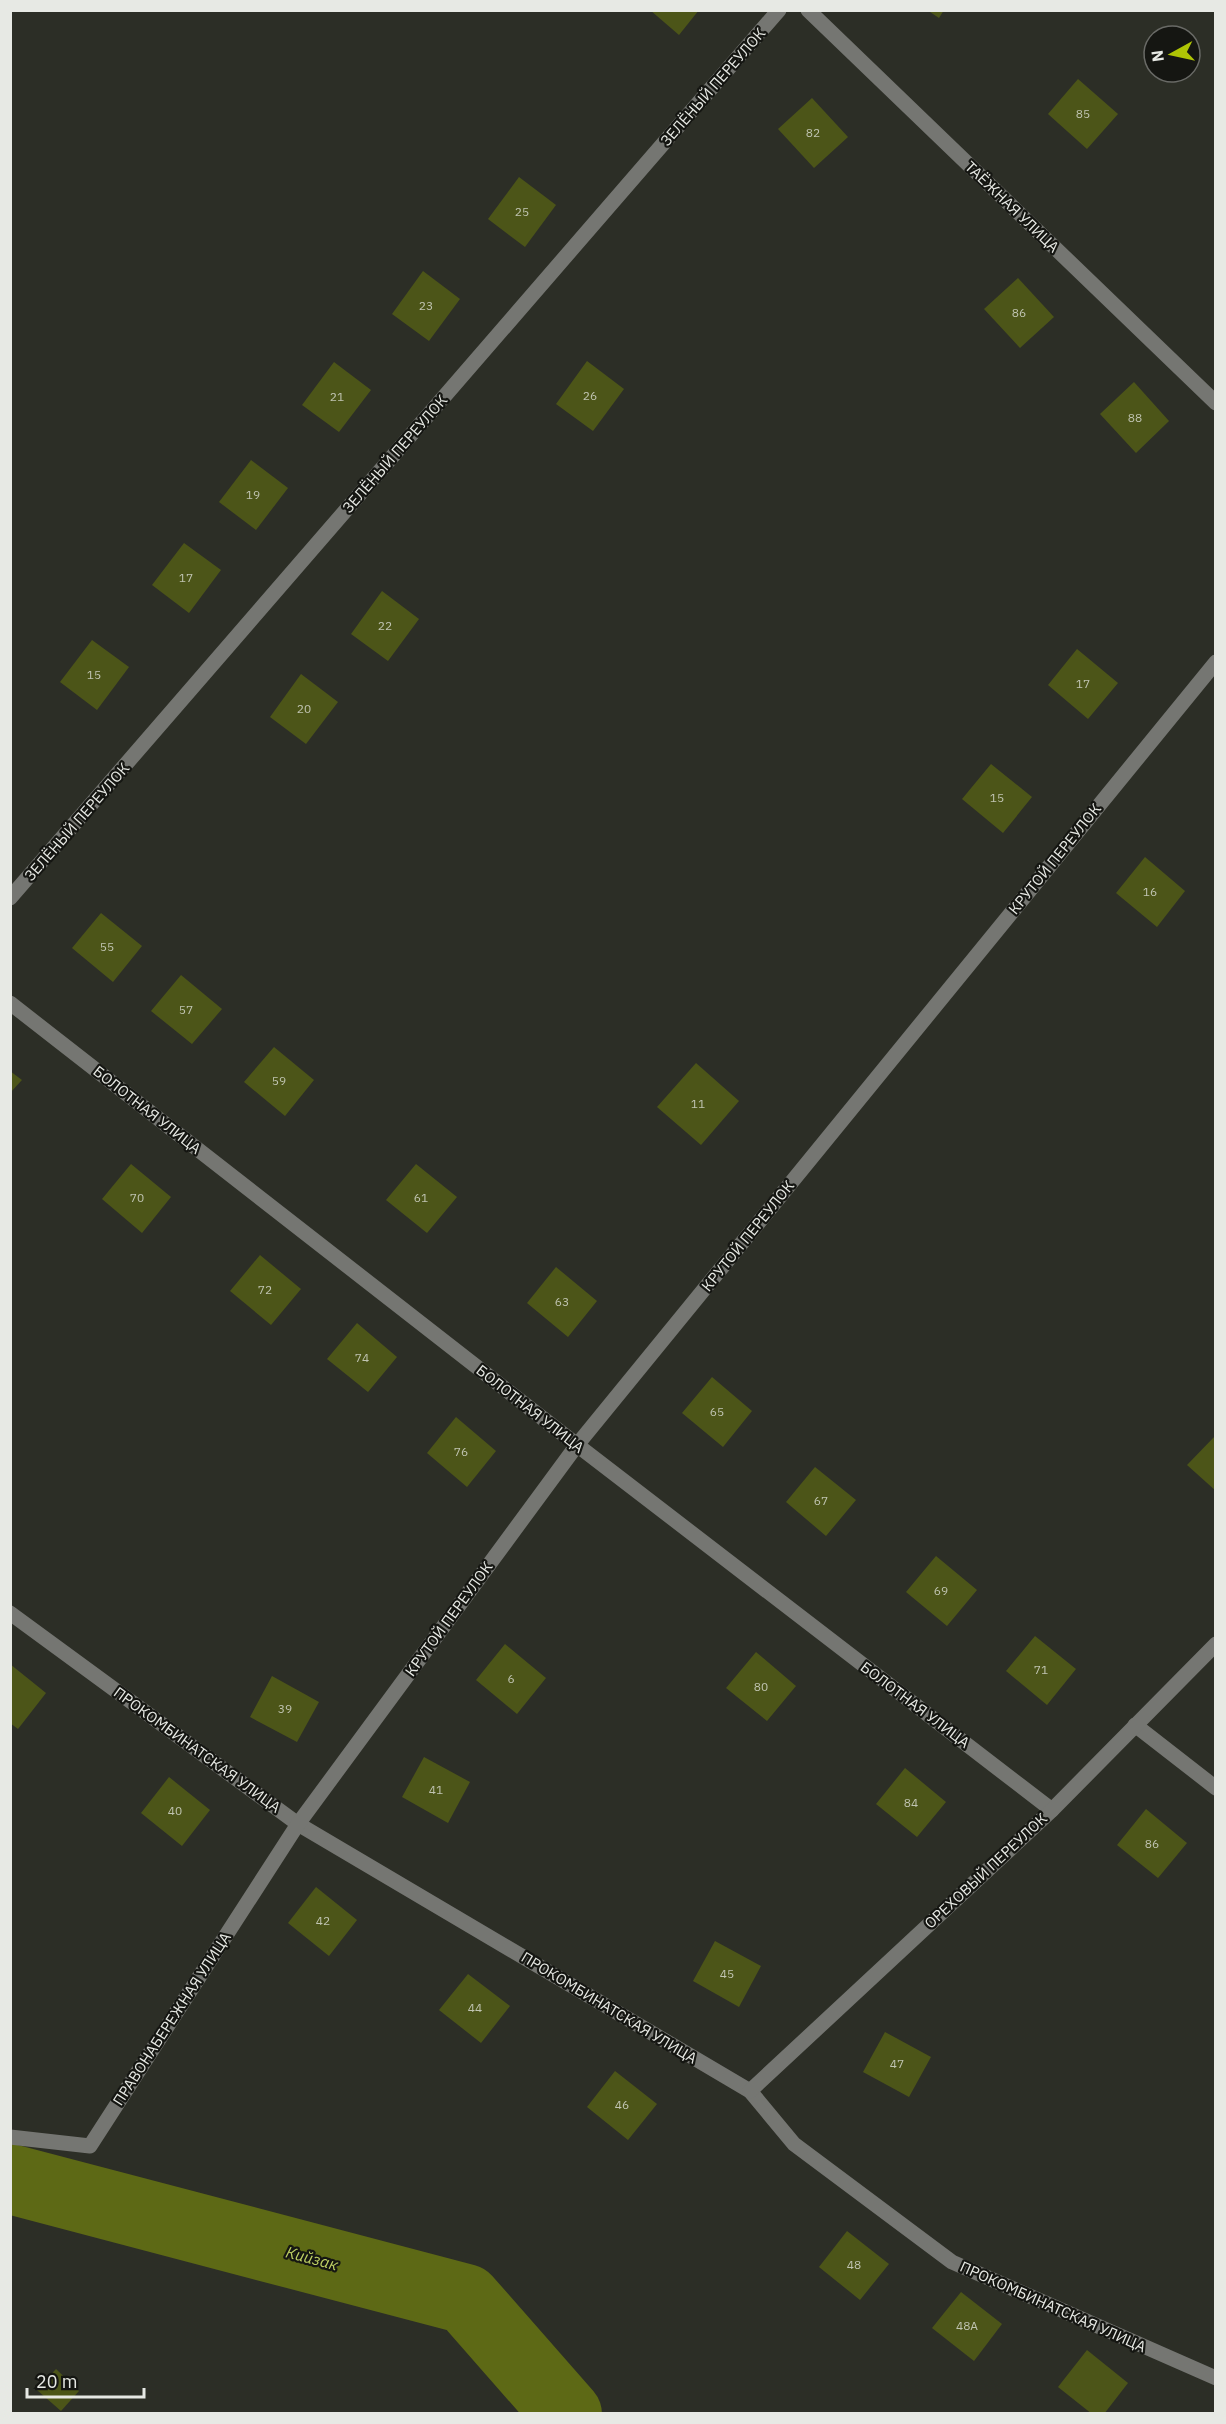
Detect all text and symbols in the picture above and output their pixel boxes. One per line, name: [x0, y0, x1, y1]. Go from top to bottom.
street label: ЗЕЛЁНЫЙ ПЕРЕУЛОК: [656, 24, 769, 150]
north arrow: [1142, 24, 1202, 84]
text: N: [1146, 49, 1168, 63]
house number: 85: [1076, 106, 1090, 121]
house number: 82: [806, 125, 820, 140]
street label: ТАЁЖНАЯ УЛИЦА: [961, 157, 1064, 257]
house number: 25: [515, 204, 529, 219]
house number: 23: [419, 298, 433, 313]
house number: 86: [1012, 305, 1026, 320]
house number: 26: [583, 388, 597, 403]
house number: 21: [330, 389, 344, 404]
street label: ЗЕЛЁНЫЙ ПЕРЕУЛОК: [338, 391, 451, 517]
house number: 88: [1128, 410, 1142, 425]
house number: 19: [246, 487, 260, 502]
house number: 17: [179, 570, 193, 585]
house number: 22: [378, 618, 392, 633]
house number: 15: [87, 667, 101, 682]
house number: 17: [1076, 676, 1090, 691]
house number: 20: [297, 701, 311, 716]
street label: ЗЕЛЁНЫЙ ПЕРЕУЛОК: [20, 759, 133, 885]
house number: 15: [990, 790, 1004, 805]
street label: КРУТОЙ ПЕРЕУЛОК: [1004, 799, 1105, 918]
house number: 16: [1143, 884, 1157, 899]
house number: 55: [100, 939, 114, 954]
house number: 57: [179, 1002, 193, 1017]
street label: БОЛОТНАЯ УЛИЦА: [89, 1061, 205, 1158]
house number: 59: [272, 1073, 286, 1088]
house number: 11: [691, 1096, 705, 1111]
street label: КРУТОЙ ПЕРЕУЛОК: [697, 1176, 798, 1295]
house number: 70: [130, 1190, 144, 1205]
house number: 61: [414, 1190, 428, 1205]
house number: 72: [258, 1282, 272, 1297]
house number: 63: [555, 1294, 569, 1309]
house number: 74: [355, 1350, 369, 1365]
street label: БОЛОТНАЯ УЛИЦА: [472, 1360, 588, 1457]
house number: 65: [710, 1404, 724, 1419]
house number: 76: [454, 1444, 468, 1459]
house number: 67: [814, 1493, 828, 1508]
street label: КРУТОЙ ПЕРЕУЛОК: [401, 1558, 497, 1680]
house number: 69: [934, 1583, 948, 1598]
street label: БОЛОТНАЯ УЛИЦА: [857, 1657, 974, 1752]
house number: 71: [1034, 1662, 1048, 1677]
house number: 6: [507, 1671, 515, 1686]
house number: 80: [754, 1679, 768, 1694]
street label: ПРОКОМБИНАТСКАЯ УЛИЦА: [110, 1683, 285, 1817]
house number: 39: [278, 1701, 292, 1716]
house number: 41: [429, 1782, 443, 1797]
house number: 84: [904, 1795, 918, 1810]
house number: 40: [168, 1803, 182, 1818]
street label: ОРЕХОВЫЙ ПЕРЕУЛОК: [920, 1809, 1051, 1933]
house number: 86: [1145, 1836, 1159, 1851]
house number: 42: [316, 1913, 330, 1928]
street label: ПРАВОНАБЕРЕЖНАЯ УЛИЦА: [108, 1928, 235, 2109]
street label: ПРОКОМБИНАТСКАЯ УЛИЦА: [518, 1947, 701, 2068]
house number: 45: [720, 1966, 734, 1981]
house number: 44: [468, 2000, 482, 2015]
house number: 47: [890, 2056, 904, 2071]
house number: 46: [615, 2097, 629, 2112]
water label: Кийзак: [284, 2241, 341, 2275]
house number: 48: [847, 2257, 861, 2272]
street label: ПРОКОМБИНАТСКАЯ УЛИЦА: [957, 2257, 1150, 2356]
house number: 48А: [956, 2318, 978, 2333]
scale bar: [27, 2361, 144, 2399]
text: 20 m: [36, 2370, 78, 2393]

